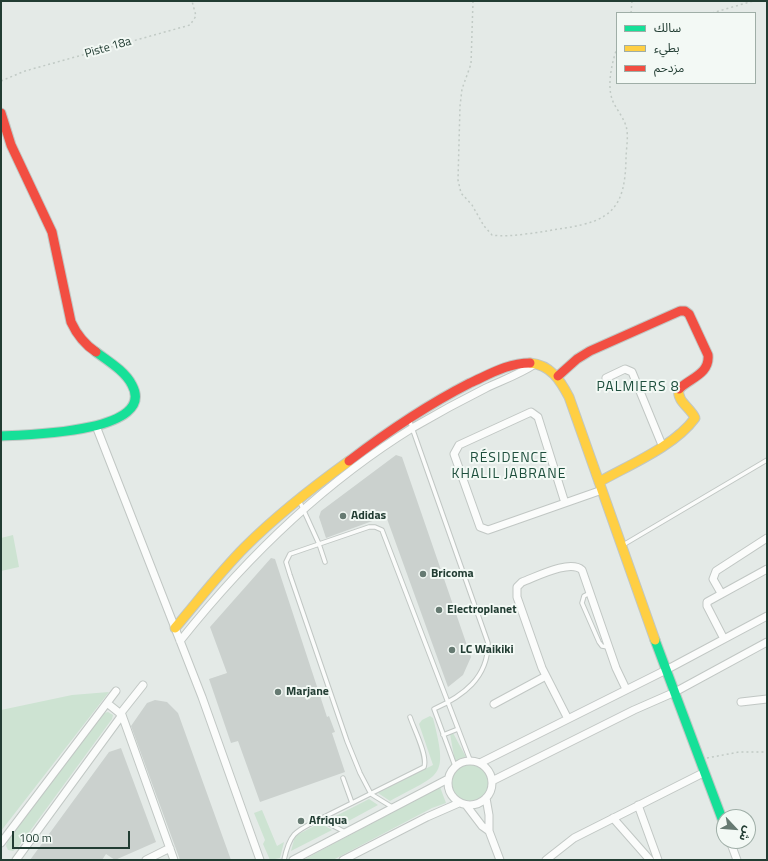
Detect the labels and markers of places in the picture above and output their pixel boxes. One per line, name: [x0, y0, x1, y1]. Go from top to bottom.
place label: Adidas: [351, 509, 386, 523]
marker: Adidas: [338, 511, 348, 521]
place label: Bricoma: [431, 567, 474, 581]
marker: Bricoma: [418, 569, 428, 579]
place label: Electroplanet: [447, 603, 517, 617]
marker: Electroplanet: [434, 605, 444, 615]
place label: LC Waikiki: [460, 643, 514, 657]
marker: LC Waikiki: [447, 645, 457, 655]
place label: Marjane: [286, 685, 329, 699]
marker: Marjane: [273, 687, 283, 697]
place label: Afriqua: [309, 814, 347, 828]
marker: Afriqua: [296, 816, 306, 826]

